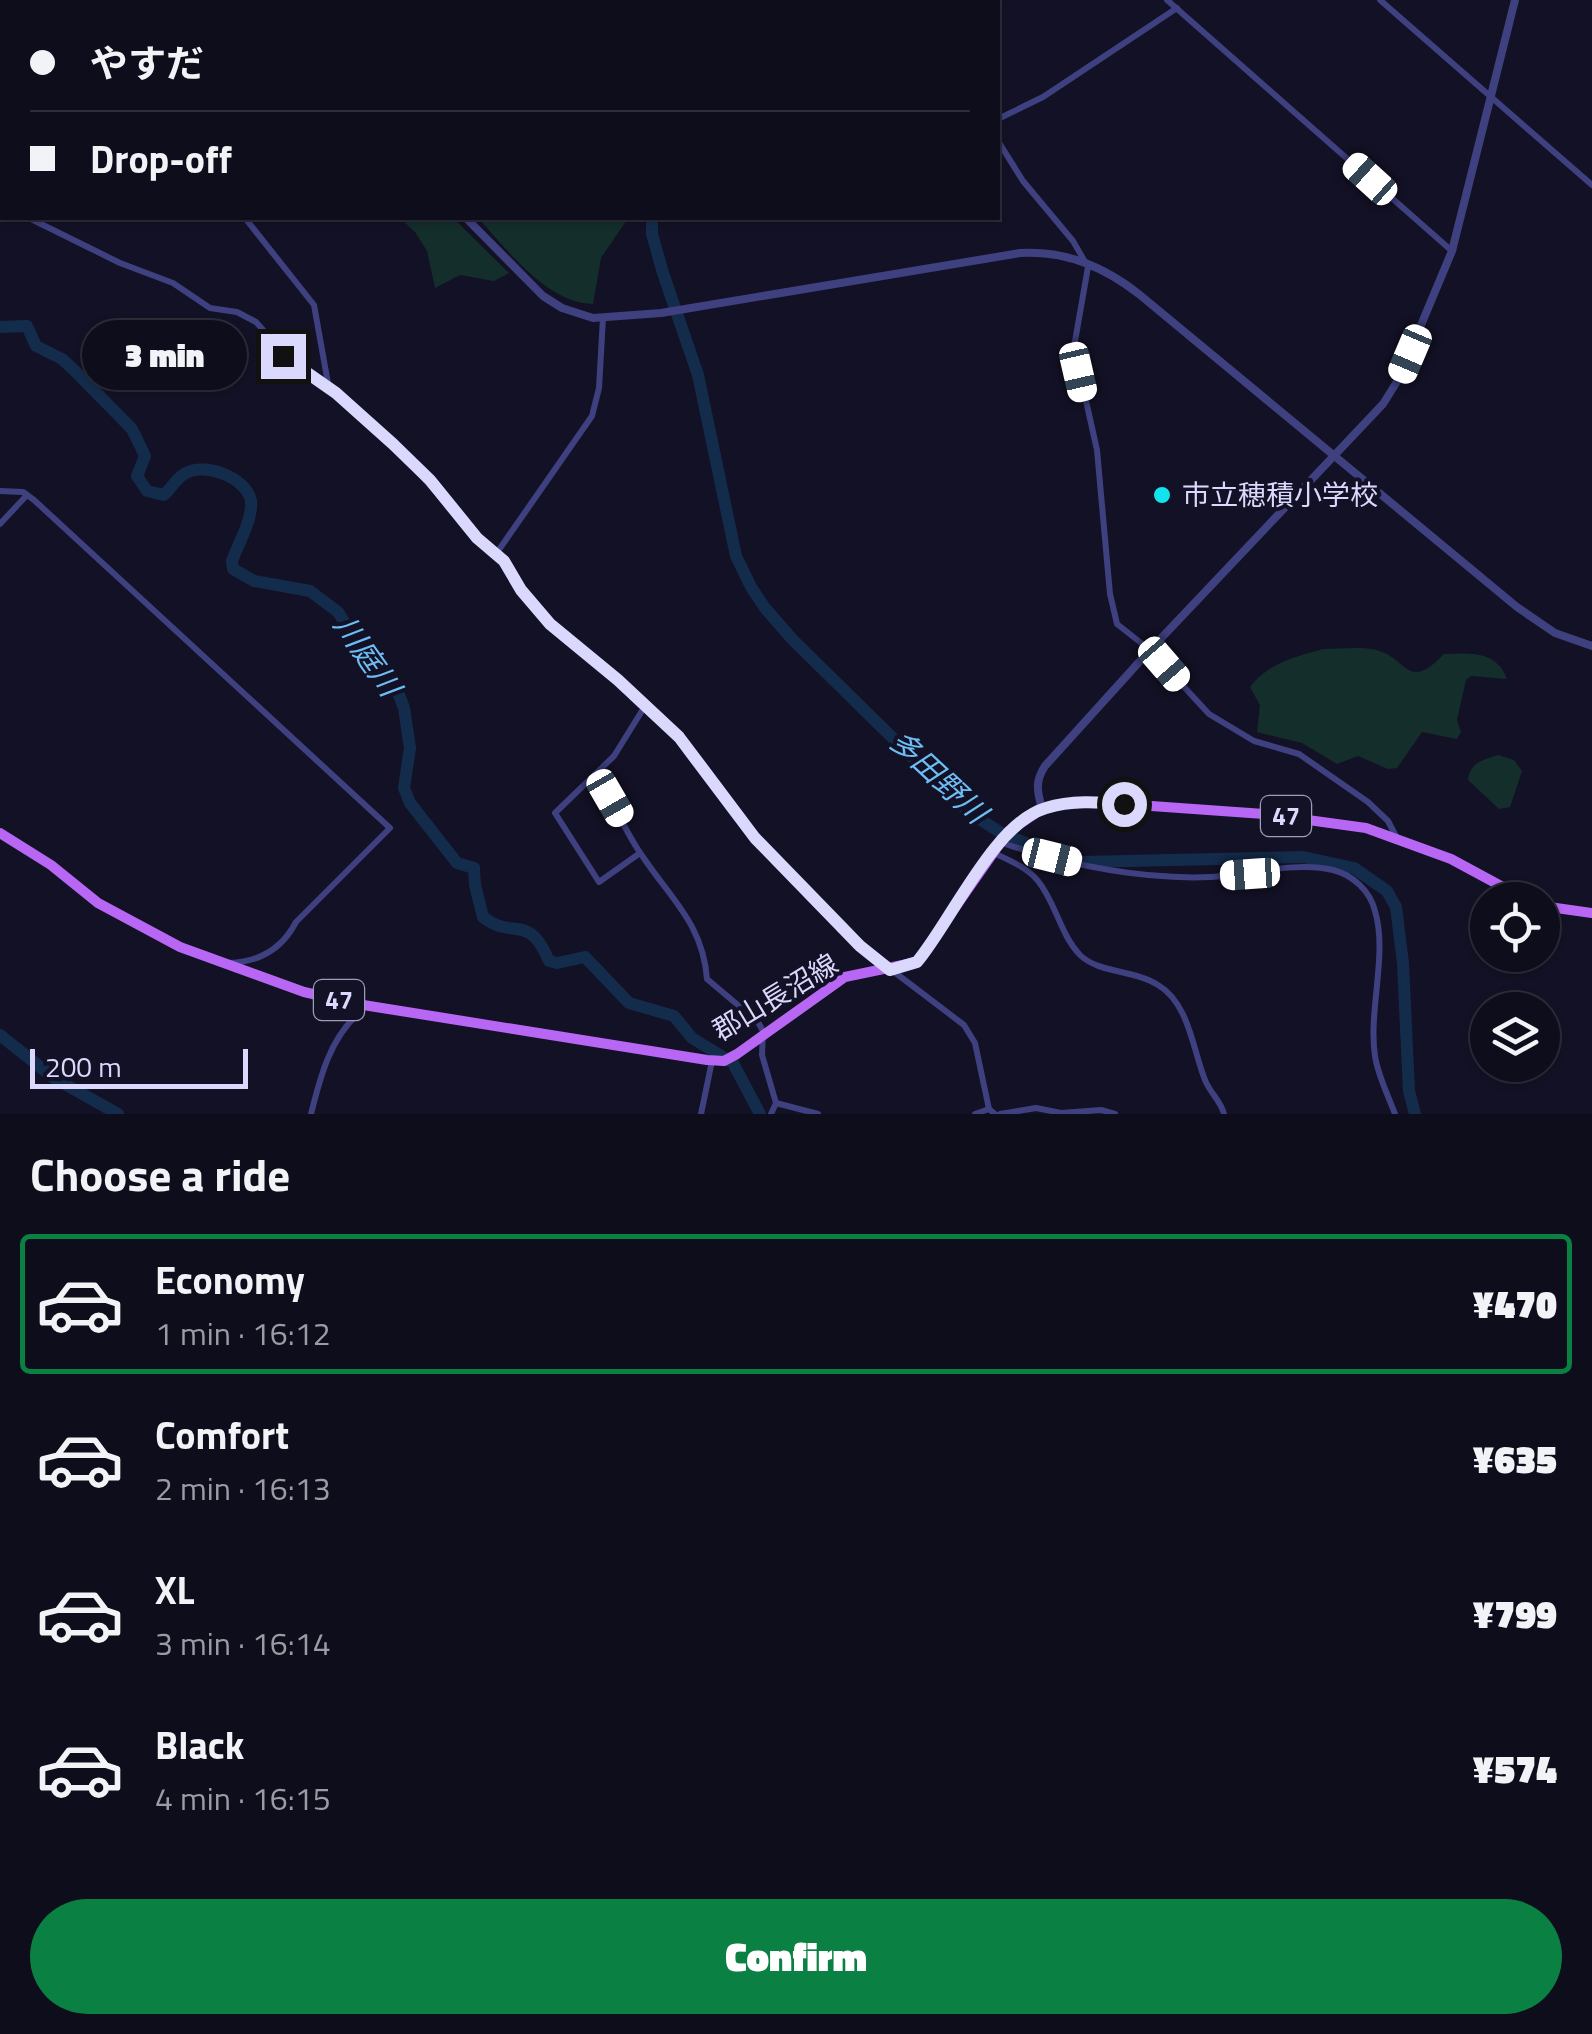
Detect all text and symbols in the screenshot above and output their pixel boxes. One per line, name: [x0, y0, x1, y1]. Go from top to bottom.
text: やすだ: [90, 34, 204, 92]
text: Drop-off: [90, 130, 232, 188]
car: [1338, 148, 1402, 210]
callout: 3 min: [83, 321, 248, 391]
car: [1384, 321, 1436, 387]
text: 3 min: [125, 331, 204, 379]
route end: [261, 334, 306, 379]
car: [1057, 339, 1099, 405]
place label: 市立穂積小学校: [1182, 473, 1378, 516]
marker: 市立穂積小学校: [1151, 484, 1173, 506]
water label: 川庭川: [323, 605, 414, 708]
car: [1133, 632, 1195, 696]
water label: 多田野川: [879, 719, 1000, 836]
car: [582, 765, 638, 831]
route start: [1102, 782, 1147, 827]
road number: 47: [1261, 796, 1311, 836]
car: [1019, 835, 1085, 879]
car: [1219, 857, 1281, 891]
map controls: [1470, 882, 1560, 1082]
button: locate: [1470, 882, 1560, 972]
street label: 郡山長沼線: [704, 942, 846, 1051]
road number: 47: [314, 980, 364, 1020]
button: layers: [1470, 992, 1560, 1082]
scale bar: [30, 1044, 248, 1088]
text: 200 m: [45, 1045, 122, 1088]
text: Choose a ride: [30, 1140, 290, 1208]
text: Economy: [155, 1251, 305, 1309]
icon: car: [35, 1259, 125, 1349]
text: ¥470: [1472, 1275, 1557, 1333]
text: 1 min · 16:12: [155, 1309, 331, 1357]
text: Comfort: [155, 1406, 289, 1464]
icon: car: [35, 1414, 125, 1504]
text: ¥635: [1472, 1430, 1557, 1488]
text: 2 min · 16:13: [155, 1464, 331, 1512]
text: XL: [155, 1561, 195, 1619]
icon: car: [35, 1569, 125, 1659]
text: ¥799: [1472, 1585, 1557, 1643]
text: 3 min · 16:14: [155, 1619, 331, 1667]
text: Black: [155, 1716, 244, 1774]
icon: car: [35, 1724, 125, 1814]
text: ¥574: [1472, 1740, 1557, 1798]
text: 4 min · 16:15: [155, 1774, 331, 1822]
button: Confirm: [30, 1899, 1562, 2014]

